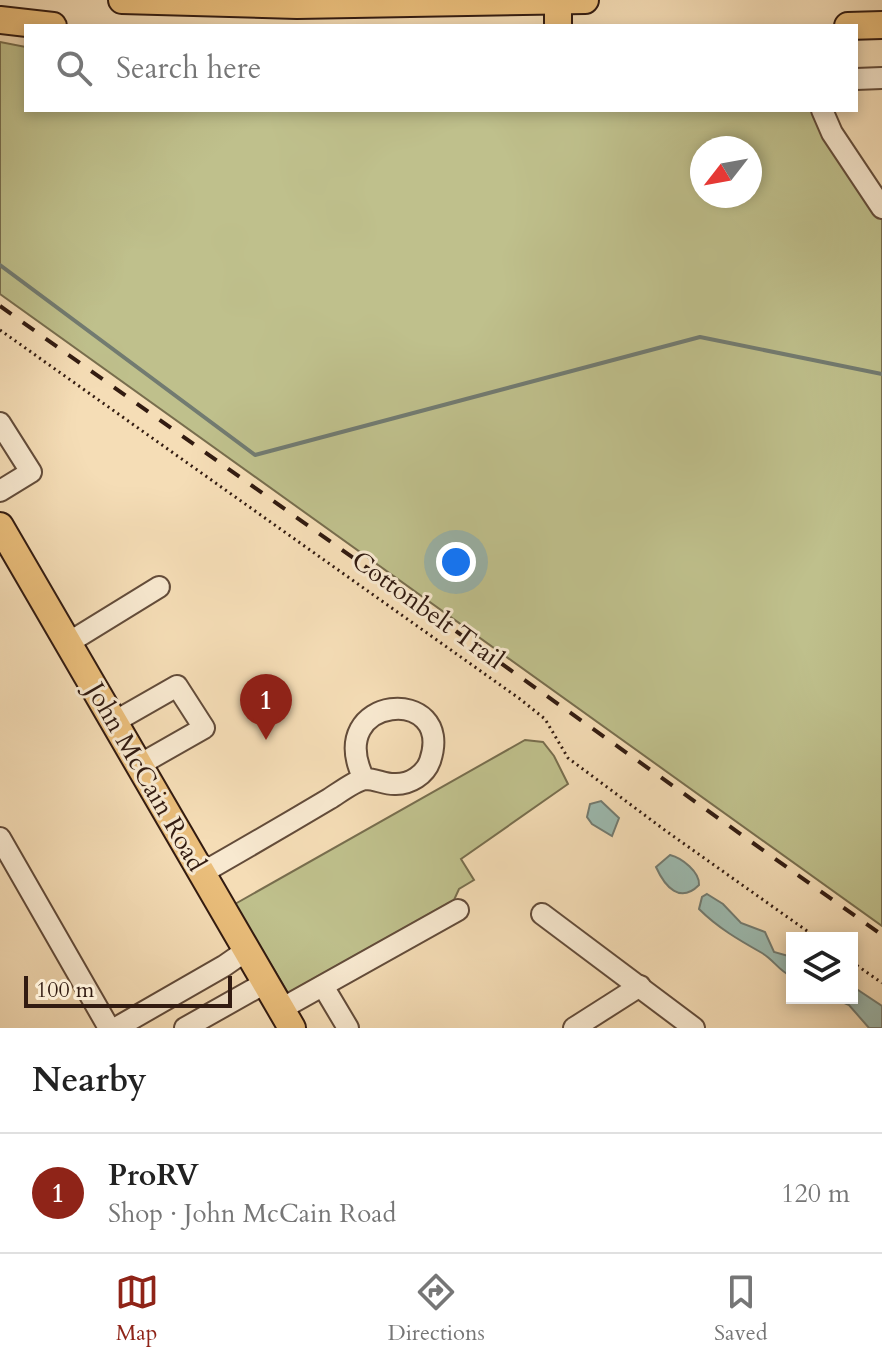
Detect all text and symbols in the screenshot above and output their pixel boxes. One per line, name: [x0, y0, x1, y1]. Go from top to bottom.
search box: [24, 24, 858, 112]
icon: search: [52, 46, 96, 90]
text: Search here: [116, 48, 261, 89]
north arrow: [690, 136, 762, 208]
your location: [436, 542, 476, 582]
street label: Cottonbelt Trail: [345, 543, 512, 677]
street label: John McCain Road: [76, 673, 214, 878]
pin: 1: [240, 674, 292, 740]
map controls: [786, 932, 858, 1004]
button: layers: [786, 932, 858, 1004]
scale bar: [24, 972, 232, 1008]
text: 100 m: [36, 975, 94, 1005]
text: Nearby: [32, 1057, 147, 1103]
text: ProRV: [108, 1155, 199, 1196]
text: 1: [51, 1176, 65, 1211]
text: 120 m: [781, 1176, 850, 1211]
text: Shop · John McCain Road: [108, 1196, 396, 1231]
tab: Map: [115, 1270, 159, 1348]
tab: Directions: [388, 1270, 485, 1348]
tab: Saved: [714, 1270, 767, 1348]

